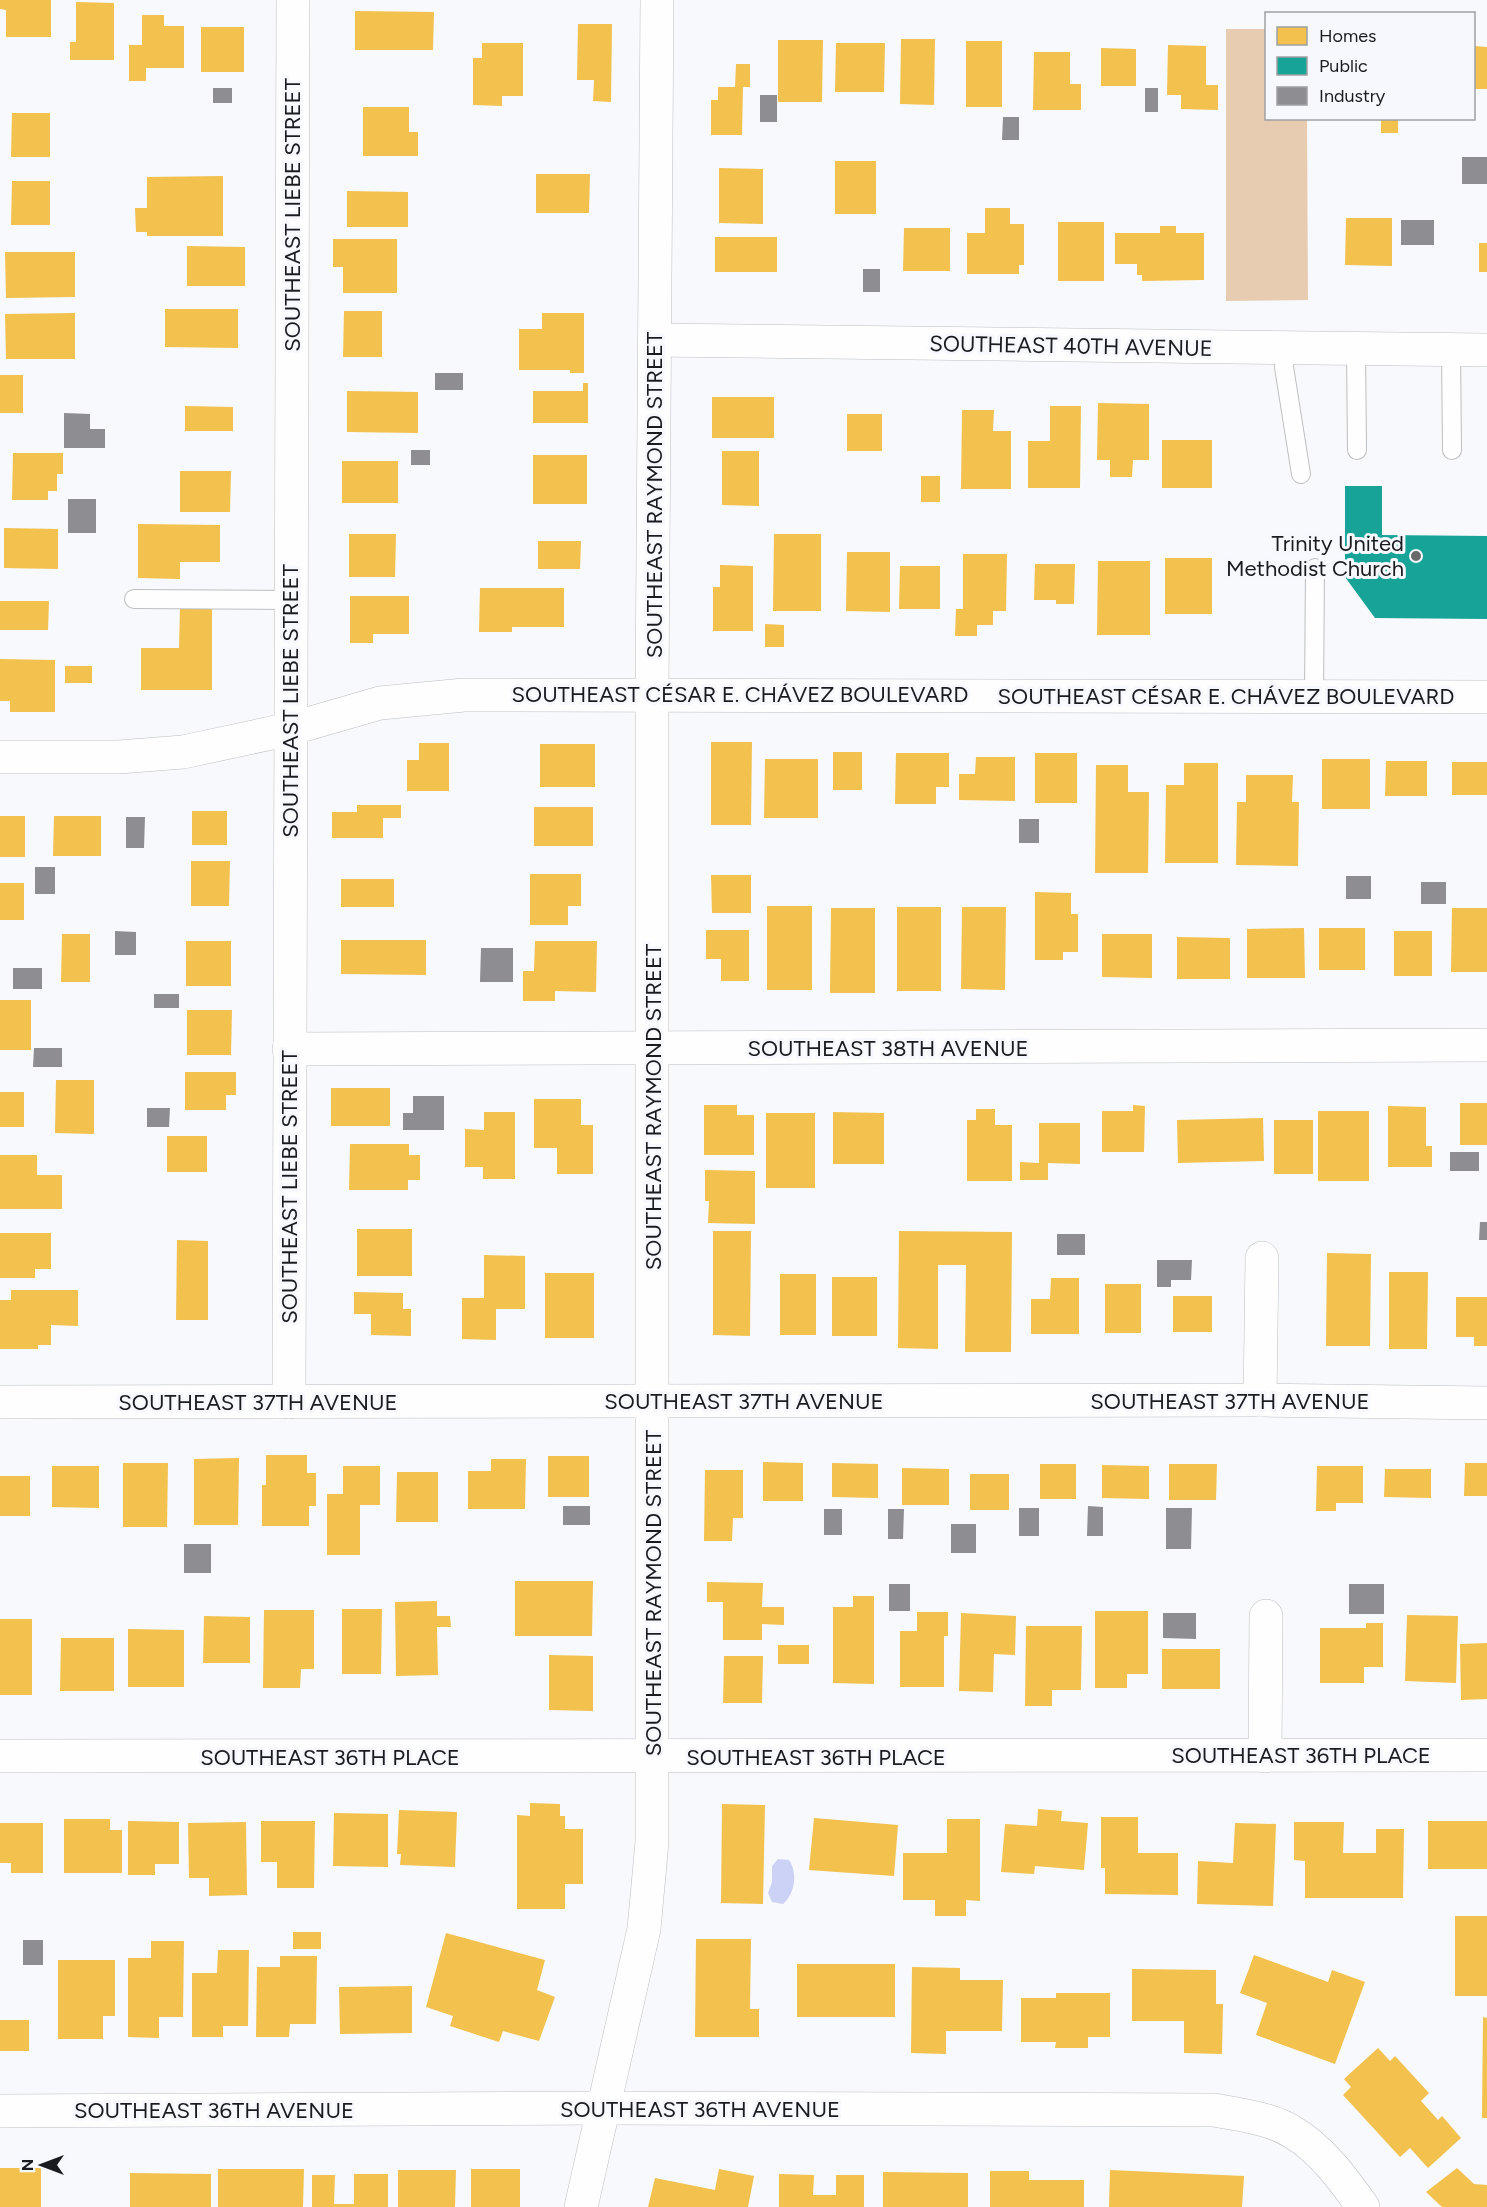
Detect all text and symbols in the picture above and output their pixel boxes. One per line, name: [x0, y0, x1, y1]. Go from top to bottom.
legend: [1265, 12, 1475, 120]
text: Homes: [1319, 25, 1377, 47]
text: Public: [1319, 55, 1368, 77]
street label: SOUTHEAST LIEBE STREET: [279, 78, 306, 352]
text: Industry: [1319, 85, 1386, 107]
street label: SOUTHEAST 40TH AVENUE: [929, 330, 1213, 362]
street label: SOUTHEAST RAYMOND STREET: [641, 332, 668, 658]
place label: Trinity United Methodist Church: [1226, 530, 1404, 582]
marker: Trinity United Methodist Church: [1409, 549, 1423, 563]
street label: SOUTHEAST LIEBE STREET: [277, 564, 304, 838]
street label: SOUTHEAST CÉSAR E. CHÁVEZ BOULEVARD: [512, 681, 968, 708]
street label: SOUTHEAST CÉSAR E. CHÁVEZ BOULEVARD: [998, 683, 1454, 710]
street label: SOUTHEAST RAYMOND STREET: [640, 944, 667, 1270]
street label: SOUTHEAST 38TH AVENUE: [748, 1035, 1029, 1062]
street label: SOUTHEAST LIEBE STREET: [276, 1050, 303, 1324]
street label: SOUTHEAST 37TH AVENUE: [604, 1388, 884, 1415]
street label: SOUTHEAST 37TH AVENUE: [1090, 1388, 1370, 1415]
street label: SOUTHEAST 37TH AVENUE: [118, 1389, 398, 1416]
street label: SOUTHEAST RAYMOND STREET: [640, 1430, 667, 1756]
street label: SOUTHEAST 36TH PLACE: [1171, 1742, 1431, 1769]
street label: SOUTHEAST 36TH PLACE: [200, 1744, 460, 1771]
street label: SOUTHEAST 36TH PLACE: [686, 1744, 946, 1771]
street label: SOUTHEAST 36TH AVENUE: [560, 2096, 840, 2123]
street label: SOUTHEAST 36TH AVENUE: [74, 2097, 354, 2124]
north arrow: [12, 2135, 72, 2195]
text: N: [18, 2159, 37, 2171]

